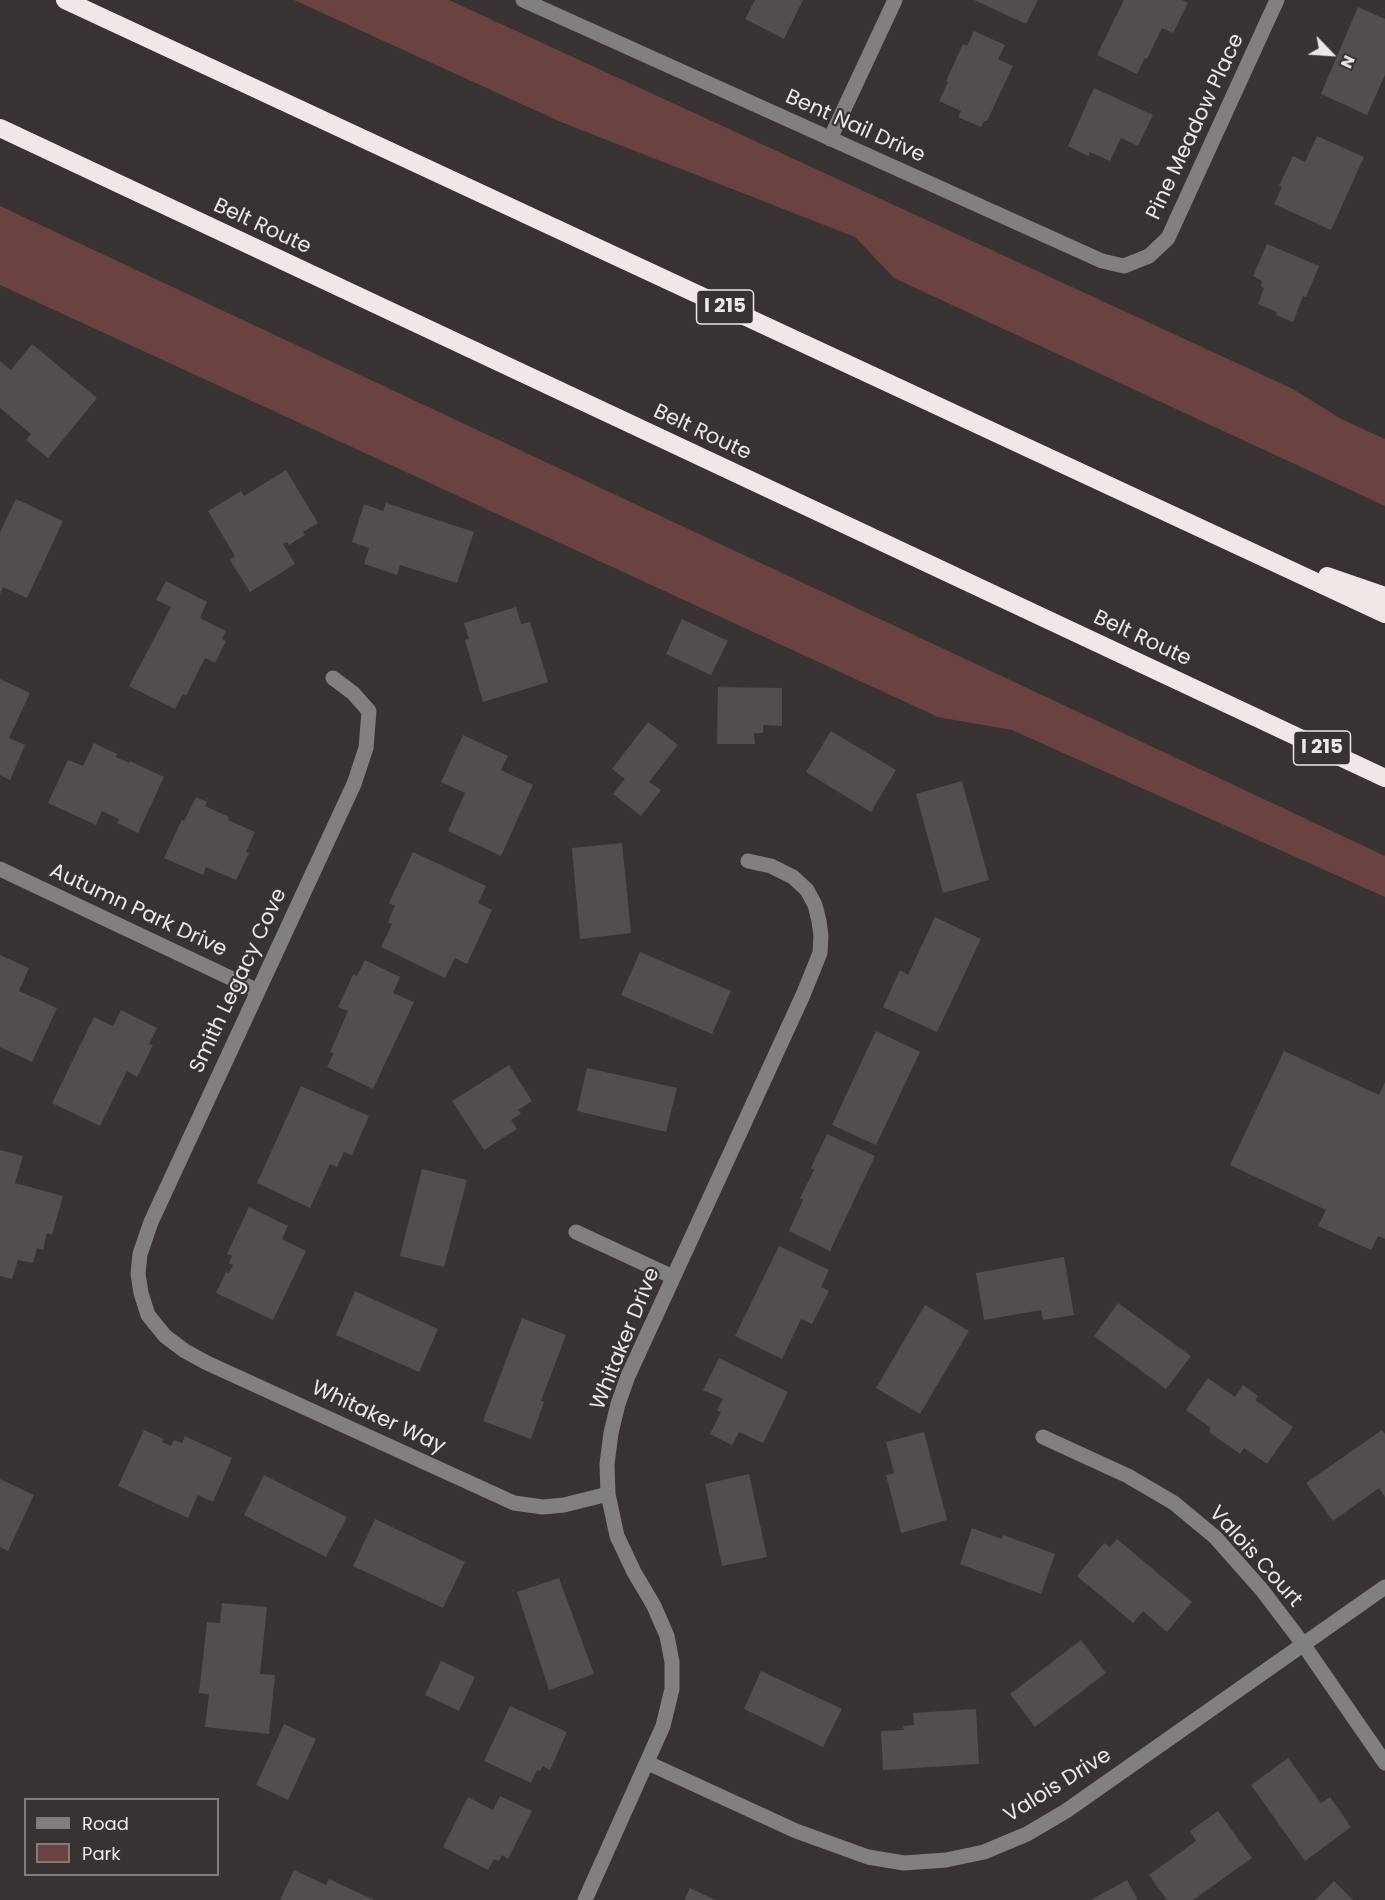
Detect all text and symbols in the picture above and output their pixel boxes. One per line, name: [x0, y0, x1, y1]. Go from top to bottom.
north arrow: [1301, 24, 1361, 84]
street label: Pine Meadow Place: [1142, 30, 1250, 224]
text: N: [1335, 51, 1361, 72]
street label: Bent Nail Drive: [781, 85, 929, 169]
street label: Belt Route: [209, 193, 315, 261]
road number: I 215: [696, 290, 754, 324]
street label: Belt Route: [649, 399, 755, 467]
street label: Belt Route: [1089, 605, 1195, 673]
road number: I 215: [1294, 731, 1350, 765]
street label: Autumn Park Drive: [45, 859, 231, 963]
street label: Smith Legacy Cove: [185, 885, 293, 1077]
street label: Whitaker Drive: [586, 1264, 666, 1414]
street label: Whitaker Way: [307, 1376, 449, 1460]
street label: Valois Court: [1203, 1501, 1307, 1613]
street label: Valois Drive: [1000, 1743, 1116, 1829]
legend: [24, 1798, 219, 1876]
text: Road: [82, 1811, 129, 1836]
text: Park: [82, 1841, 121, 1866]

